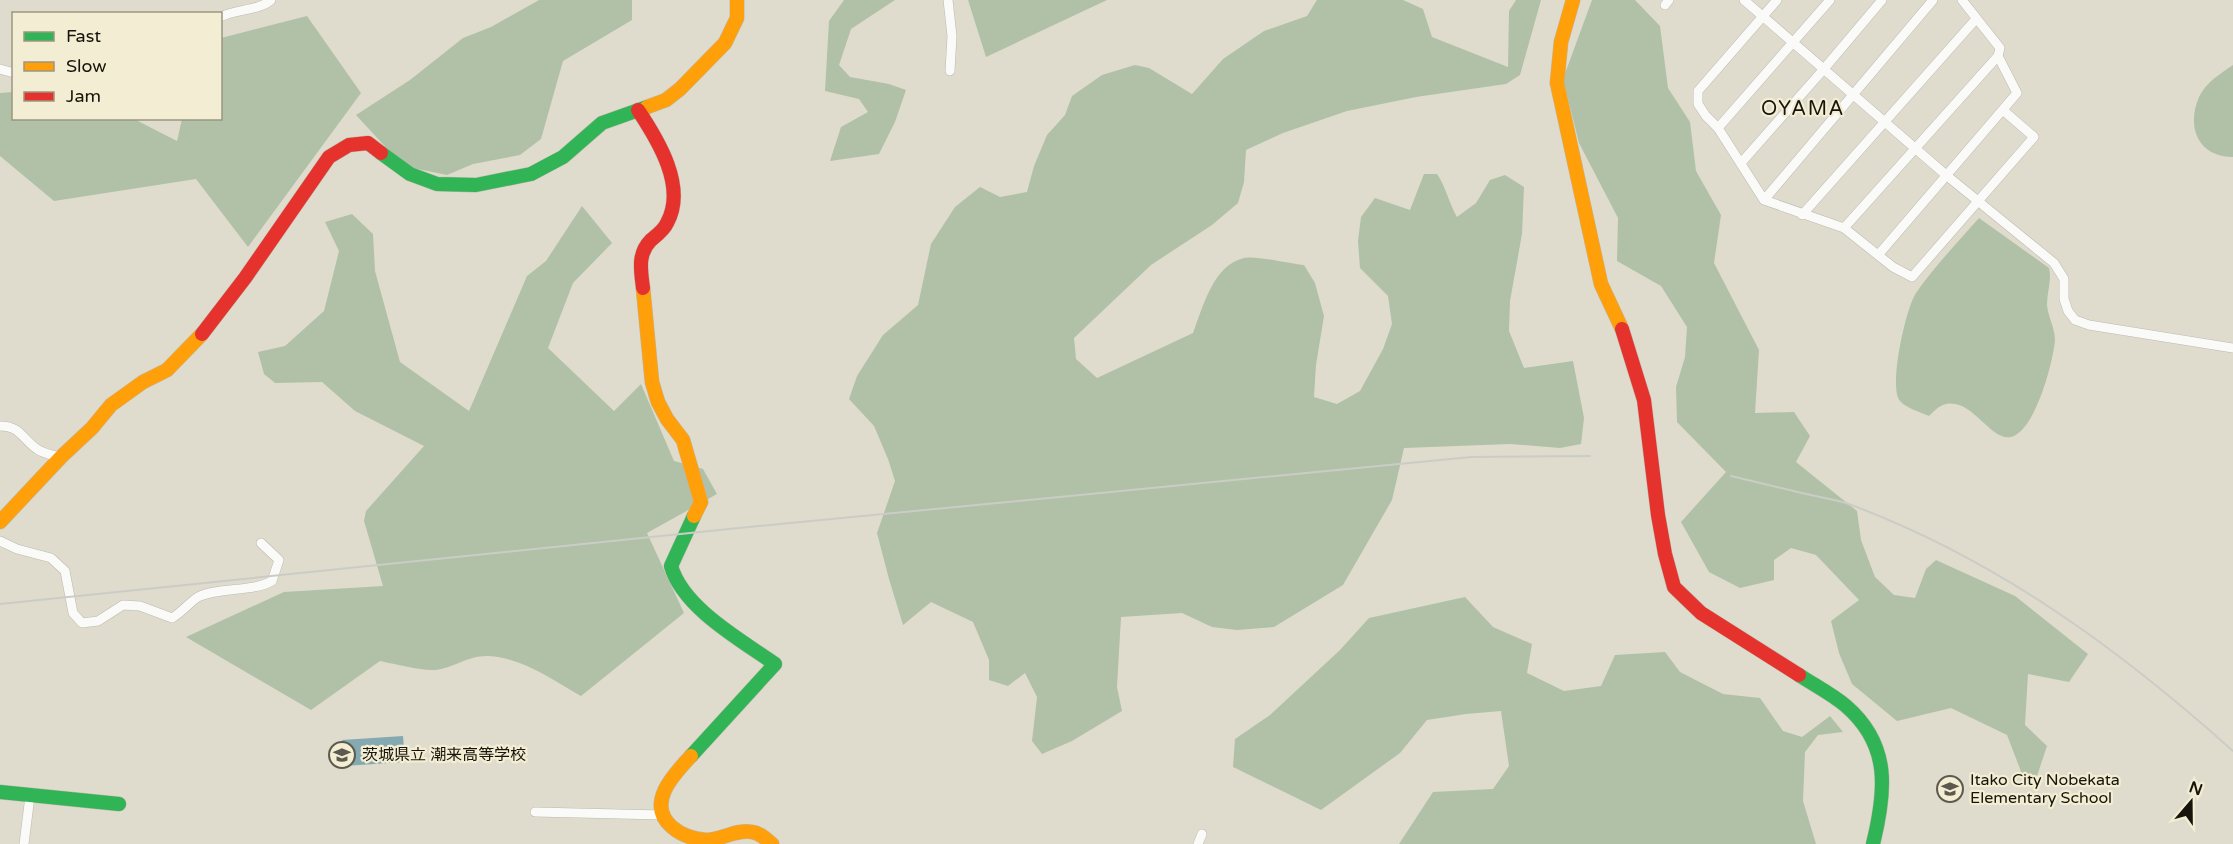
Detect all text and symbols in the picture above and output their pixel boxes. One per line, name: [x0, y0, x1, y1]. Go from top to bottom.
legend: [12, 12, 222, 120]
text: Fast: [66, 25, 101, 47]
text: Slow: [66, 55, 107, 77]
text: Jam: [66, 85, 101, 107]
district label: OYAMA: [1761, 97, 1845, 121]
school or university icon: 茨城県立 潮来高等学校: [327, 740, 357, 770]
place label: 茨城県立 潮来高等学校: [362, 745, 526, 765]
place label: Itako City Nobekata Elementary School: [1970, 770, 2120, 808]
north arrow: [2161, 772, 2221, 832]
school or university icon: Itako City Nobekata Elementary School: [1935, 774, 1965, 804]
text: N: [2186, 777, 2205, 800]

